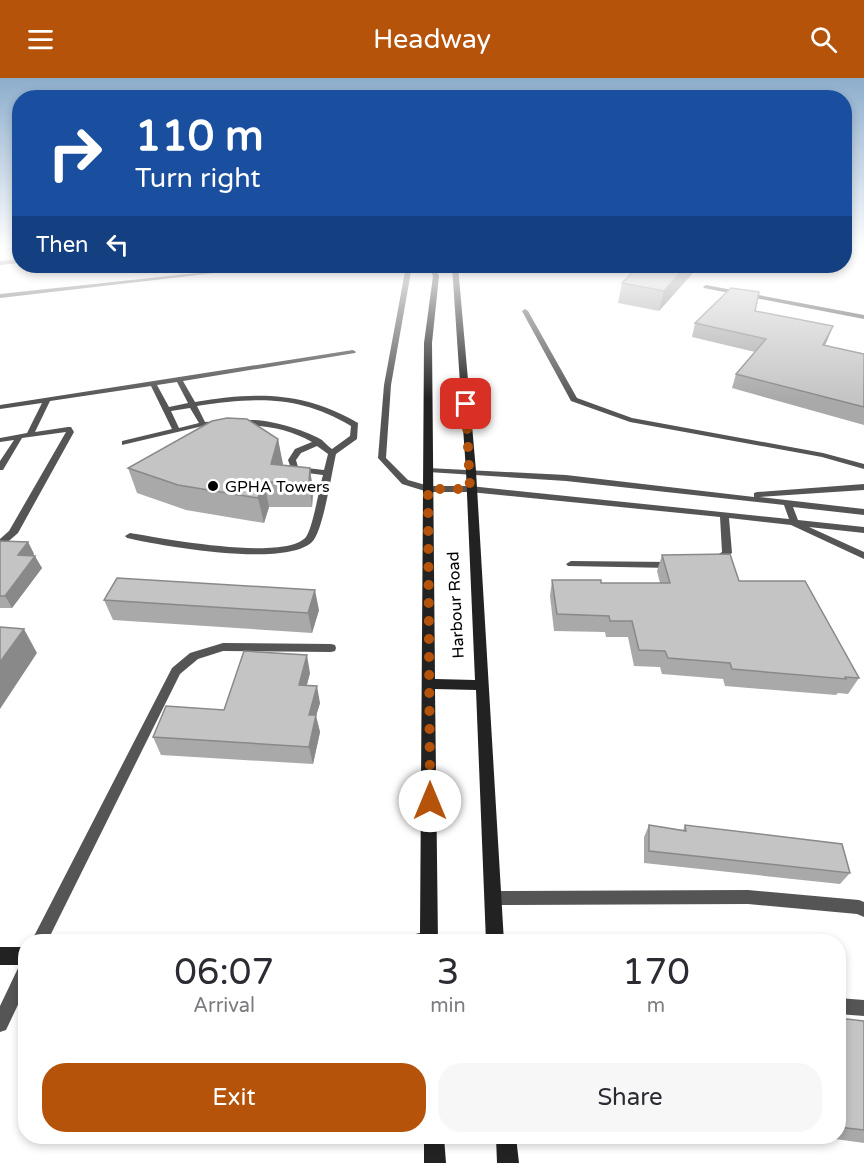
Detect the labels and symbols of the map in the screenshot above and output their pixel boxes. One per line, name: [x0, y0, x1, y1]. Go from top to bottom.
pin: [440, 378, 491, 429]
place label: GPHA Towers: [225, 477, 330, 497]
marker: GPHA Towers: [206, 479, 220, 493]
street label: Harbour Road: [443, 551, 469, 659]
position arrow: [398, 769, 462, 833]

